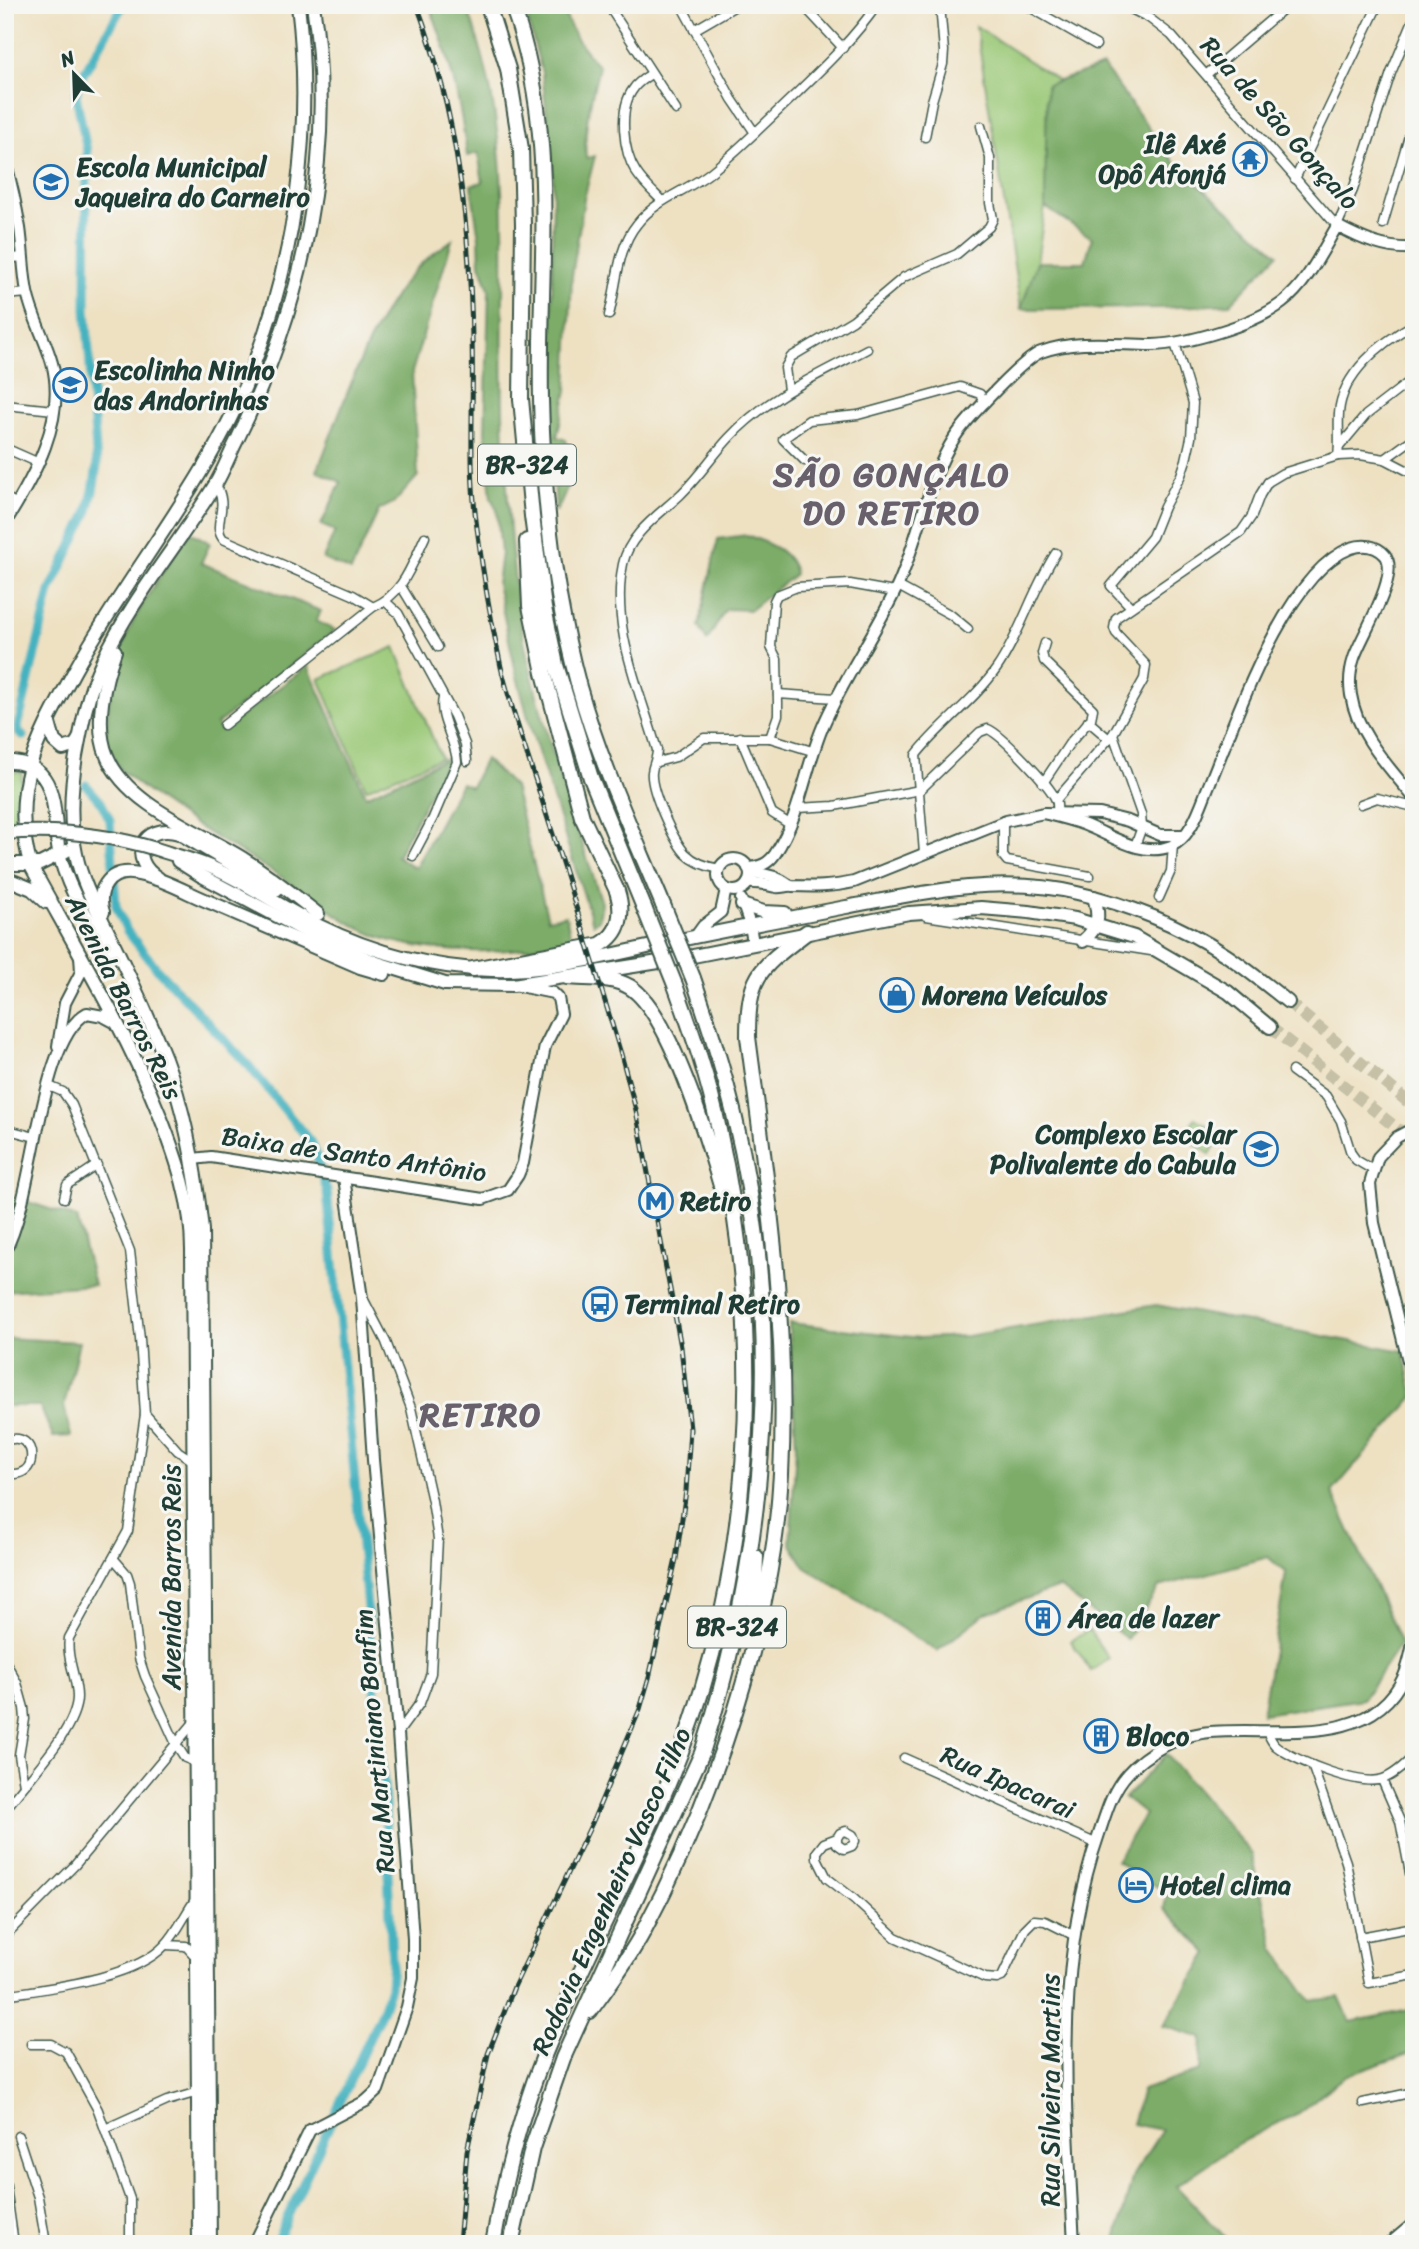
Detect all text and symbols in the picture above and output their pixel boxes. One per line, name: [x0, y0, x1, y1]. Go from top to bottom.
street label: Rua de São Gonçalo: [1189, 25, 1371, 221]
north arrow: [38, 38, 108, 108]
text: N: [54, 41, 81, 77]
place label: Ilê Axé Opô Afonjá: [1098, 121, 1227, 197]
temple icon: Ilê Axé Opô Afonjá: [1231, 140, 1269, 178]
place label: Escola Municipal Jaqueira do Carneiro: [74, 144, 311, 220]
school or university icon: Escola Municipal Jaqueira do Carneiro: [32, 163, 70, 201]
place label: Escolinha Ninho das Andorinhas: [94, 347, 276, 423]
school or university icon: Escolinha Ninho das Andorinhas: [51, 366, 89, 404]
road number: BR-324: [478, 444, 576, 486]
district label: SÃO GONÇALO DO RETIRO: [772, 446, 1011, 542]
street label: Avenida Barros Reis: [52, 885, 196, 1109]
place label: Morena Veículos: [921, 972, 1108, 1018]
shop icon: Morena Veículos: [878, 976, 916, 1014]
place label: Complexo Escolar Polivalente do Cabula: [990, 1111, 1238, 1187]
street label: Baixa de Santo Antônio: [218, 1113, 490, 1195]
school or university icon: Complexo Escolar Polivalente do Cabula: [1242, 1130, 1280, 1168]
place label: Retiro: [679, 1178, 751, 1224]
metro station icon: Retiro: [637, 1182, 675, 1220]
place label: Terminal Retiro: [624, 1281, 800, 1327]
bus stop icon: Terminal Retiro: [581, 1285, 619, 1323]
district label: RETIRO: [418, 1386, 543, 1444]
street label: Avenida Barros Reis: [148, 1463, 194, 1691]
place label: Área de lazer: [1067, 1595, 1221, 1641]
building icon: Área de lazer: [1024, 1599, 1062, 1637]
road number: BR-324: [688, 1606, 786, 1647]
street label: Rua Martiniano Bonfim: [340, 1607, 408, 1875]
place label: Bloco: [1126, 1713, 1190, 1759]
building icon: Bloco: [1082, 1717, 1120, 1755]
street label: Rodovia Engenheiro Vasco Filho: [518, 1719, 704, 2062]
street label: Rua Ipacarai: [933, 1732, 1084, 1833]
place label: Hotel clima: [1160, 1862, 1291, 1908]
hotel icon: Hotel clima: [1117, 1866, 1155, 1904]
street label: Rua Silveira Martins: [1027, 1972, 1073, 2207]

